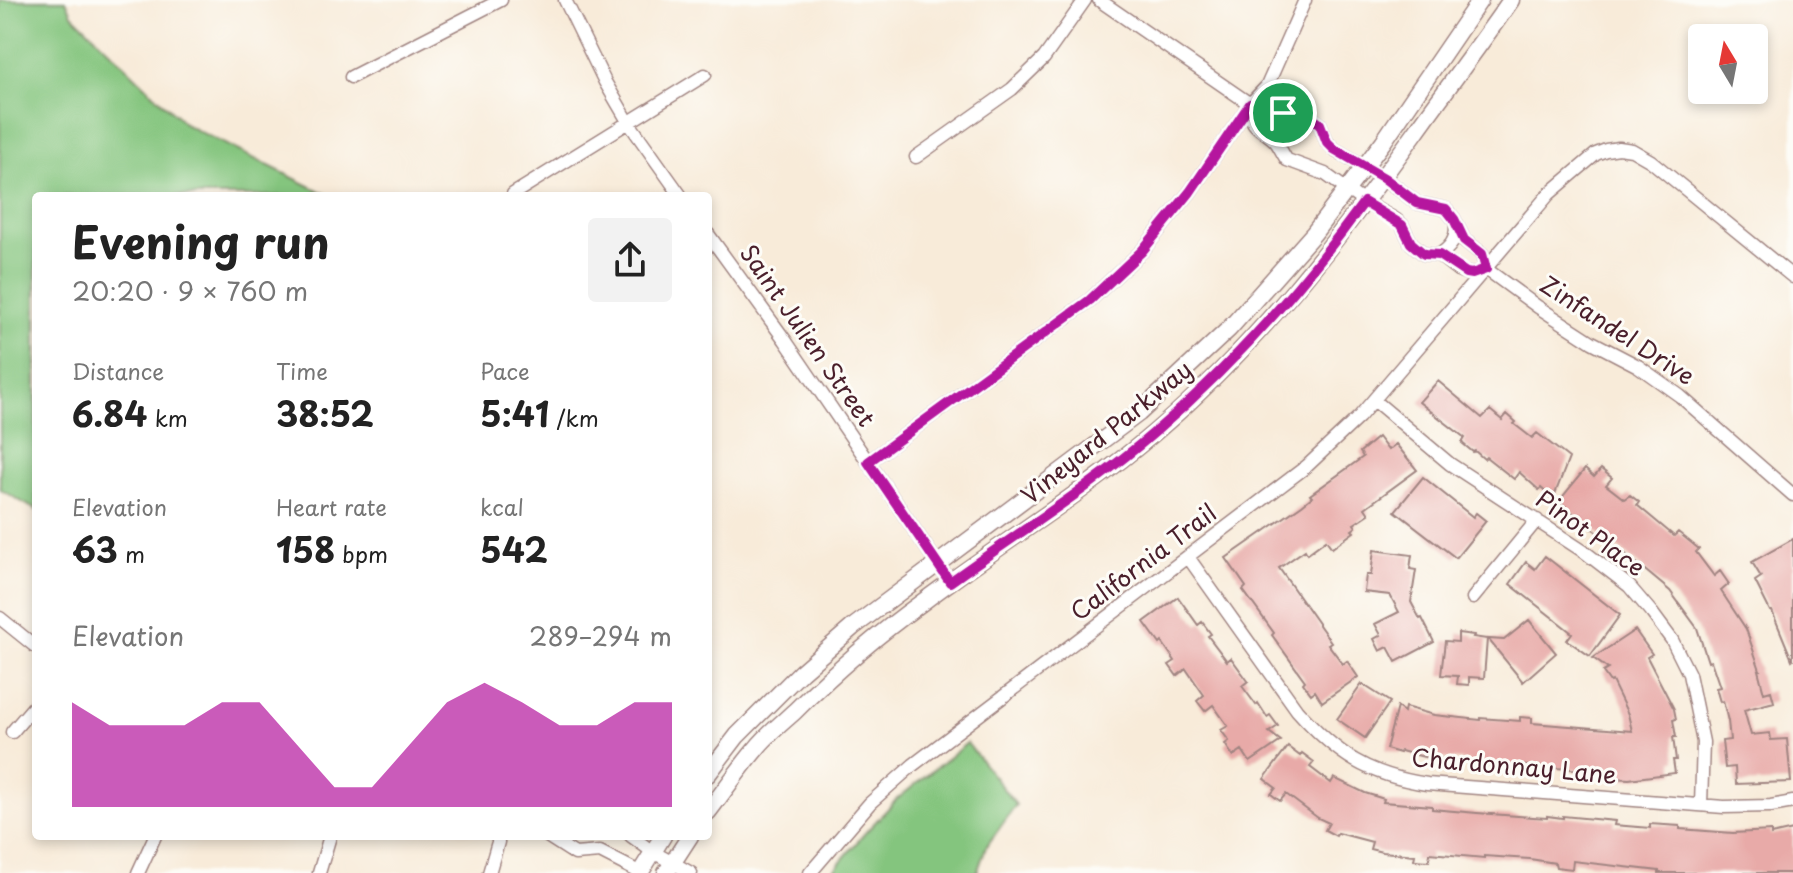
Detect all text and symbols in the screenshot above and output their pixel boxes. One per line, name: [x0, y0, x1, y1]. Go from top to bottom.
north arrow: [1688, 24, 1768, 104]
map controls: [1688, 24, 1768, 104]
pin: [1249, 79, 1317, 147]
icon: arrive: [1261, 91, 1305, 135]
text: Evening run: [72, 208, 330, 274]
button: share: [588, 218, 672, 302]
street label: Saint Julien Street: [732, 236, 885, 433]
street label: Zinfandel Drive: [1534, 266, 1703, 393]
text: 20:20 · 9 × 760 m: [72, 271, 308, 310]
street label: Vineyard Parkway: [1012, 351, 1199, 512]
text: Distance: [72, 354, 164, 387]
text: Time: [276, 354, 328, 387]
text: Pace: [480, 354, 530, 387]
text: 6.84: [72, 387, 147, 439]
text: 38:52: [276, 387, 374, 439]
text: 5:41: [480, 387, 549, 439]
text: km: [147, 401, 188, 434]
text: /km: [549, 401, 599, 434]
street label: Pinot Place: [1529, 480, 1653, 584]
text: Elevation: [72, 490, 167, 523]
text: Heart rate: [276, 490, 387, 523]
text: kcal: [480, 490, 524, 523]
street label: California Trail: [1062, 494, 1224, 628]
text: 63: [72, 523, 118, 575]
text: 158: [276, 523, 335, 575]
text: 542: [480, 523, 548, 575]
text: m: [118, 537, 145, 570]
text: bpm: [335, 537, 388, 570]
text: Elevation: [72, 616, 184, 655]
text: 289–294 m: [529, 616, 672, 655]
street label: Chardonnay Lane: [1410, 738, 1618, 792]

